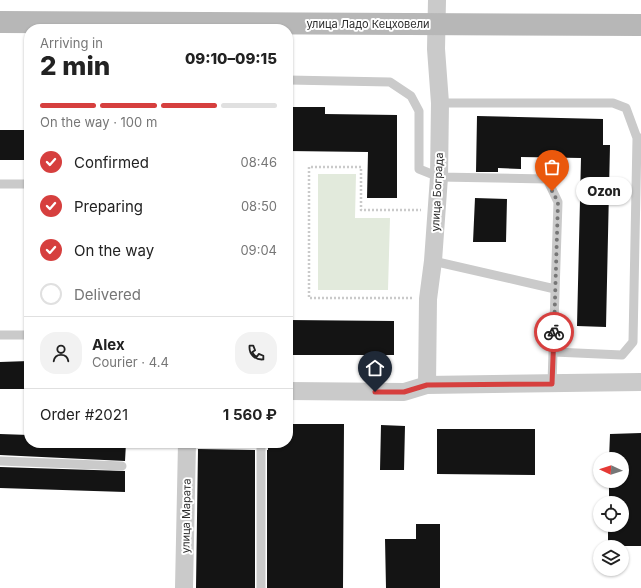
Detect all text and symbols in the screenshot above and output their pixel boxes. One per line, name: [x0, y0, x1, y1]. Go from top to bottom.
street label: улица Ладо Кецховели: [306, 17, 430, 31]
text: Arriving in: [40, 35, 103, 51]
text: 09:10–09:15: [185, 49, 277, 68]
text: 2 min: [40, 50, 110, 81]
text: On the way · 100 m: [40, 114, 157, 130]
pin: [535, 150, 569, 191]
icon: check: [40, 151, 62, 173]
street label: улица Бограда: [428, 152, 446, 232]
text: Confirmed: [74, 153, 149, 172]
text: 08:46: [241, 154, 277, 170]
icon: bag: [541, 156, 563, 178]
callout: Ozon: [576, 177, 632, 205]
text: Ozon: [587, 183, 621, 199]
icon: check: [40, 195, 62, 217]
text: Preparing: [74, 197, 143, 216]
text: 08:50: [241, 198, 277, 214]
icon: check: [40, 239, 62, 261]
text: On the way: [74, 241, 154, 260]
text: 09:04: [240, 242, 277, 258]
text: Delivered: [74, 285, 141, 304]
courier: [534, 312, 574, 352]
icon: bike: [543, 321, 565, 343]
button: person: [40, 332, 82, 374]
button: phone: [235, 332, 277, 374]
text: Alex: [92, 335, 125, 354]
pin: [358, 351, 392, 392]
text: Courier · 4.4: [92, 354, 169, 370]
icon: home: [364, 357, 386, 379]
text: Order #2021: [40, 405, 128, 424]
text: 1 560 ₽: [223, 405, 277, 424]
north arrow: [593, 452, 629, 488]
map controls: [593, 452, 629, 576]
street label: улица Марата: [178, 478, 194, 554]
button: locate: [593, 496, 629, 532]
button: layers: [593, 540, 629, 576]

